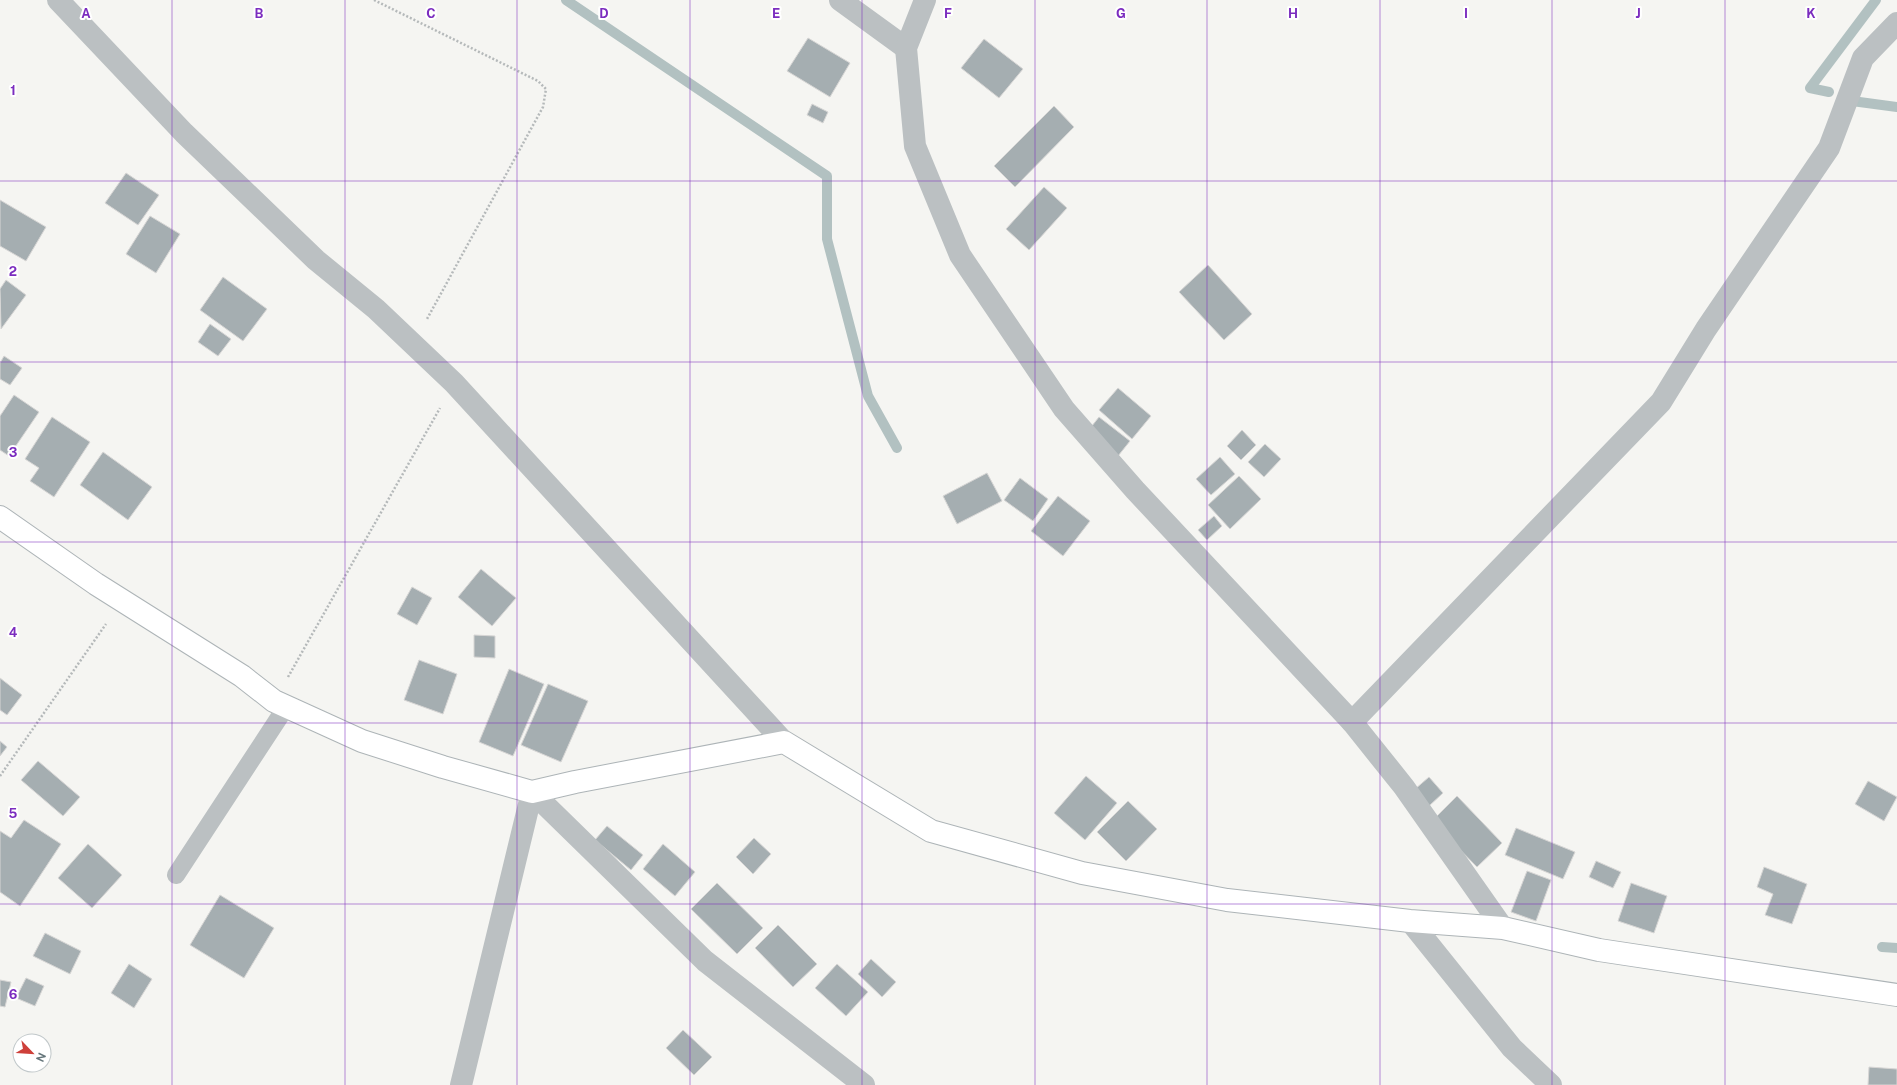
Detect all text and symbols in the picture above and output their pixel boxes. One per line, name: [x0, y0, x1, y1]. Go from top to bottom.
text: A: [81, 6, 91, 21]
text: B: [255, 6, 264, 21]
text: C: [426, 6, 436, 21]
text: D: [599, 6, 609, 21]
text: E: [772, 6, 780, 21]
text: F: [944, 6, 952, 21]
text: G: [1116, 6, 1126, 21]
text: H: [1288, 6, 1298, 21]
text: I: [1464, 6, 1468, 21]
text: J: [1635, 6, 1641, 21]
text: K: [1806, 6, 1816, 21]
text: 1: [10, 83, 16, 98]
text: 2: [9, 264, 17, 279]
text: 3: [9, 445, 18, 460]
text: 4: [9, 625, 18, 640]
text: 5: [9, 806, 18, 821]
text: 6: [9, 987, 18, 1002]
north arrow: [12, 1033, 52, 1073]
text: N: [34, 1051, 48, 1064]

